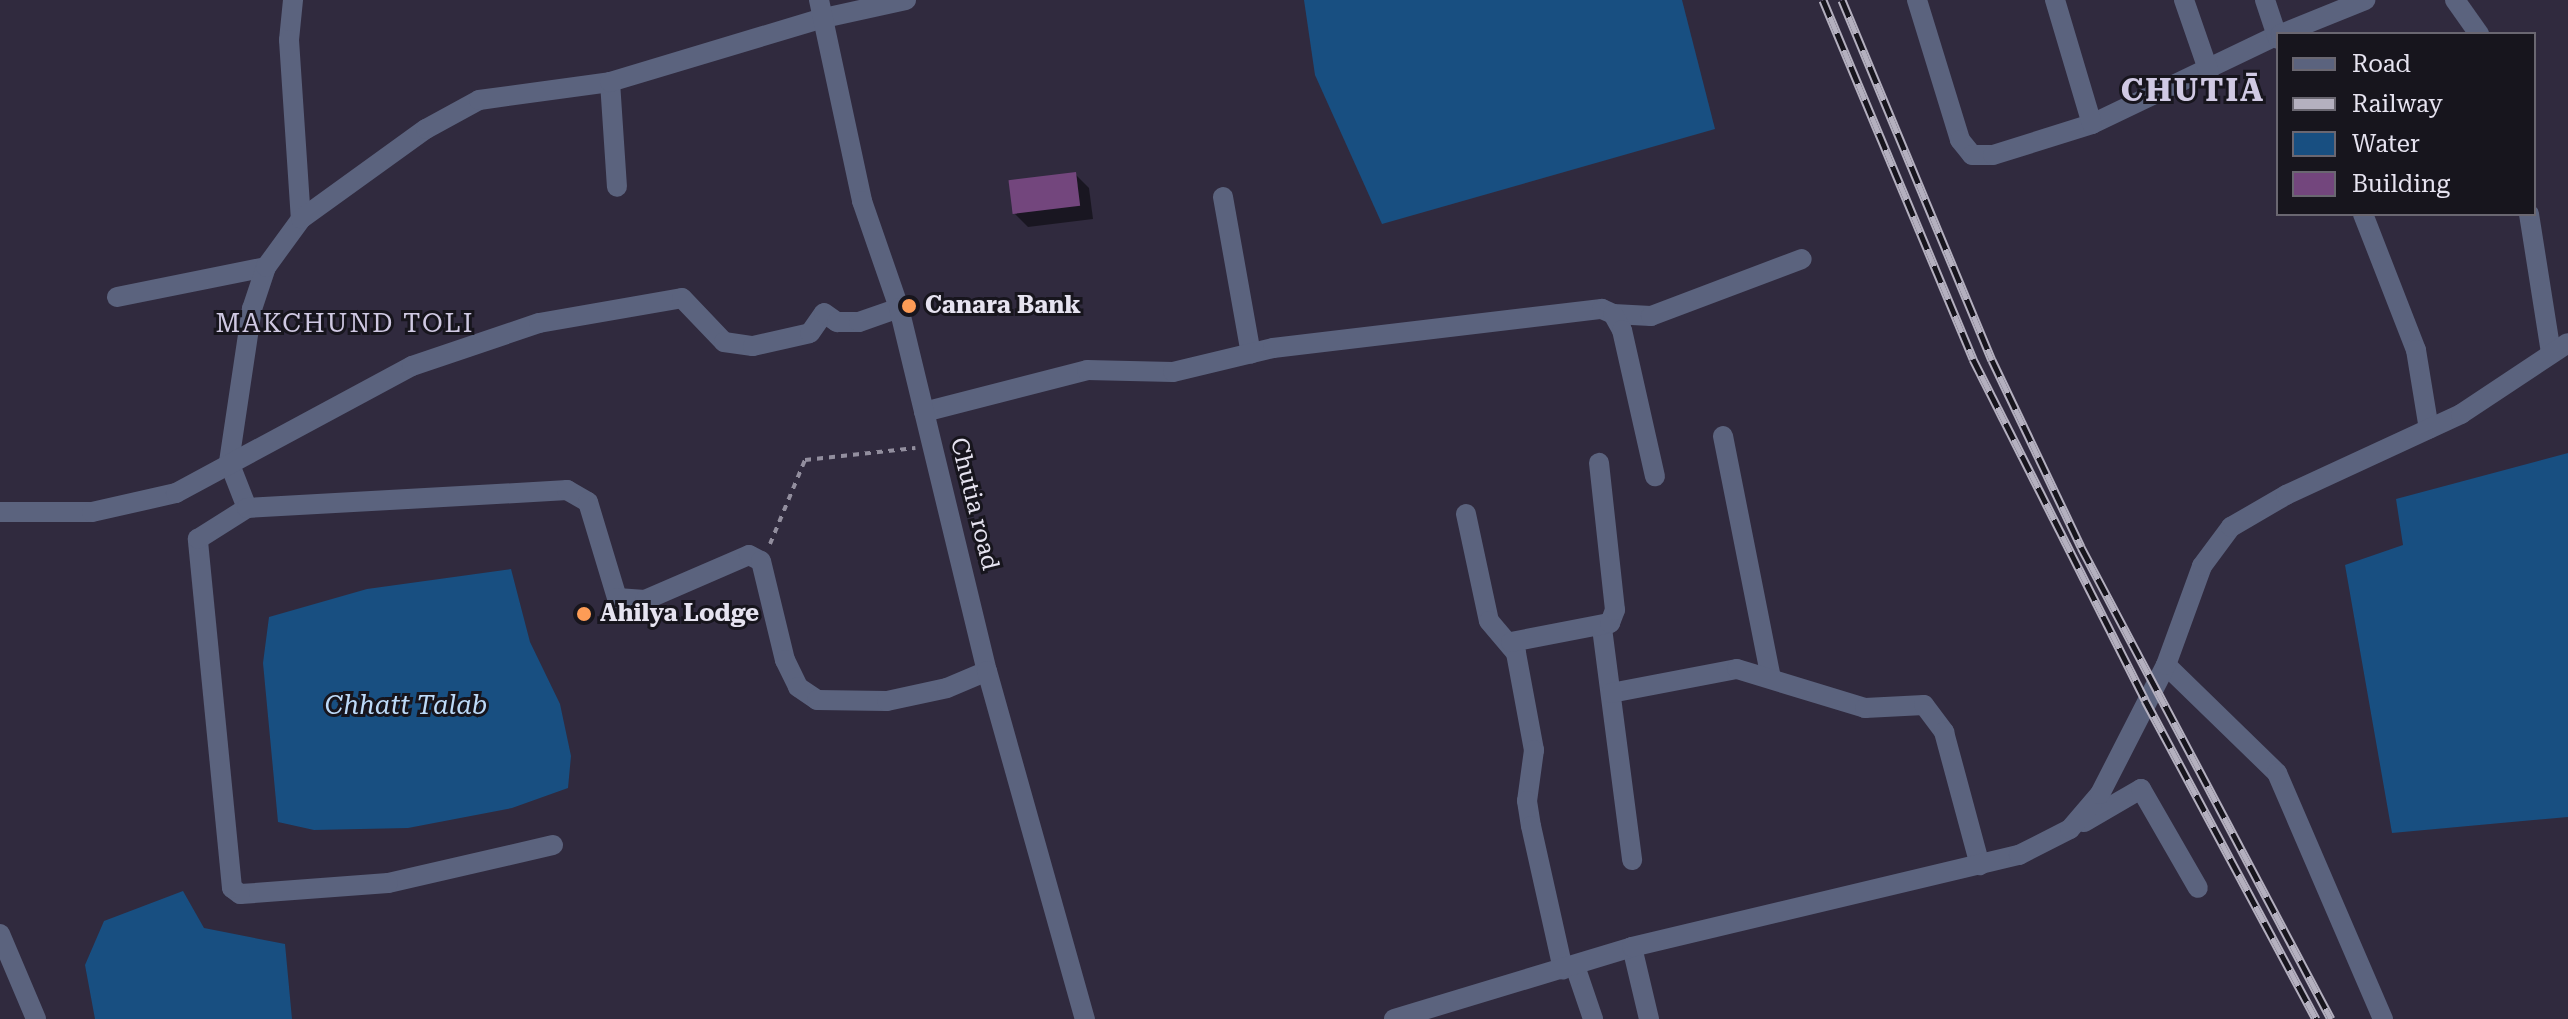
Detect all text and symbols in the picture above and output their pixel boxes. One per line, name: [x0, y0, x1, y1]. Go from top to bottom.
legend: [2276, 32, 2536, 216]
text: Road: [2352, 50, 2411, 78]
district label: CHUTIĀ: [2121, 71, 2265, 109]
text: Railway: [2352, 90, 2443, 118]
text: Water: [2352, 130, 2420, 158]
text: Building: [2352, 170, 2450, 198]
place label: Canara Bank: [925, 292, 1081, 320]
marker: Canara Bank: [900, 297, 918, 315]
district label: MAKCHUND TOLI: [216, 308, 474, 340]
street label: Chutia road: [944, 435, 1004, 573]
place label: Ahilya Lodge: [600, 600, 759, 628]
marker: Ahilya Lodge: [575, 605, 593, 623]
water label: Chhatt Talab: [325, 690, 487, 722]

